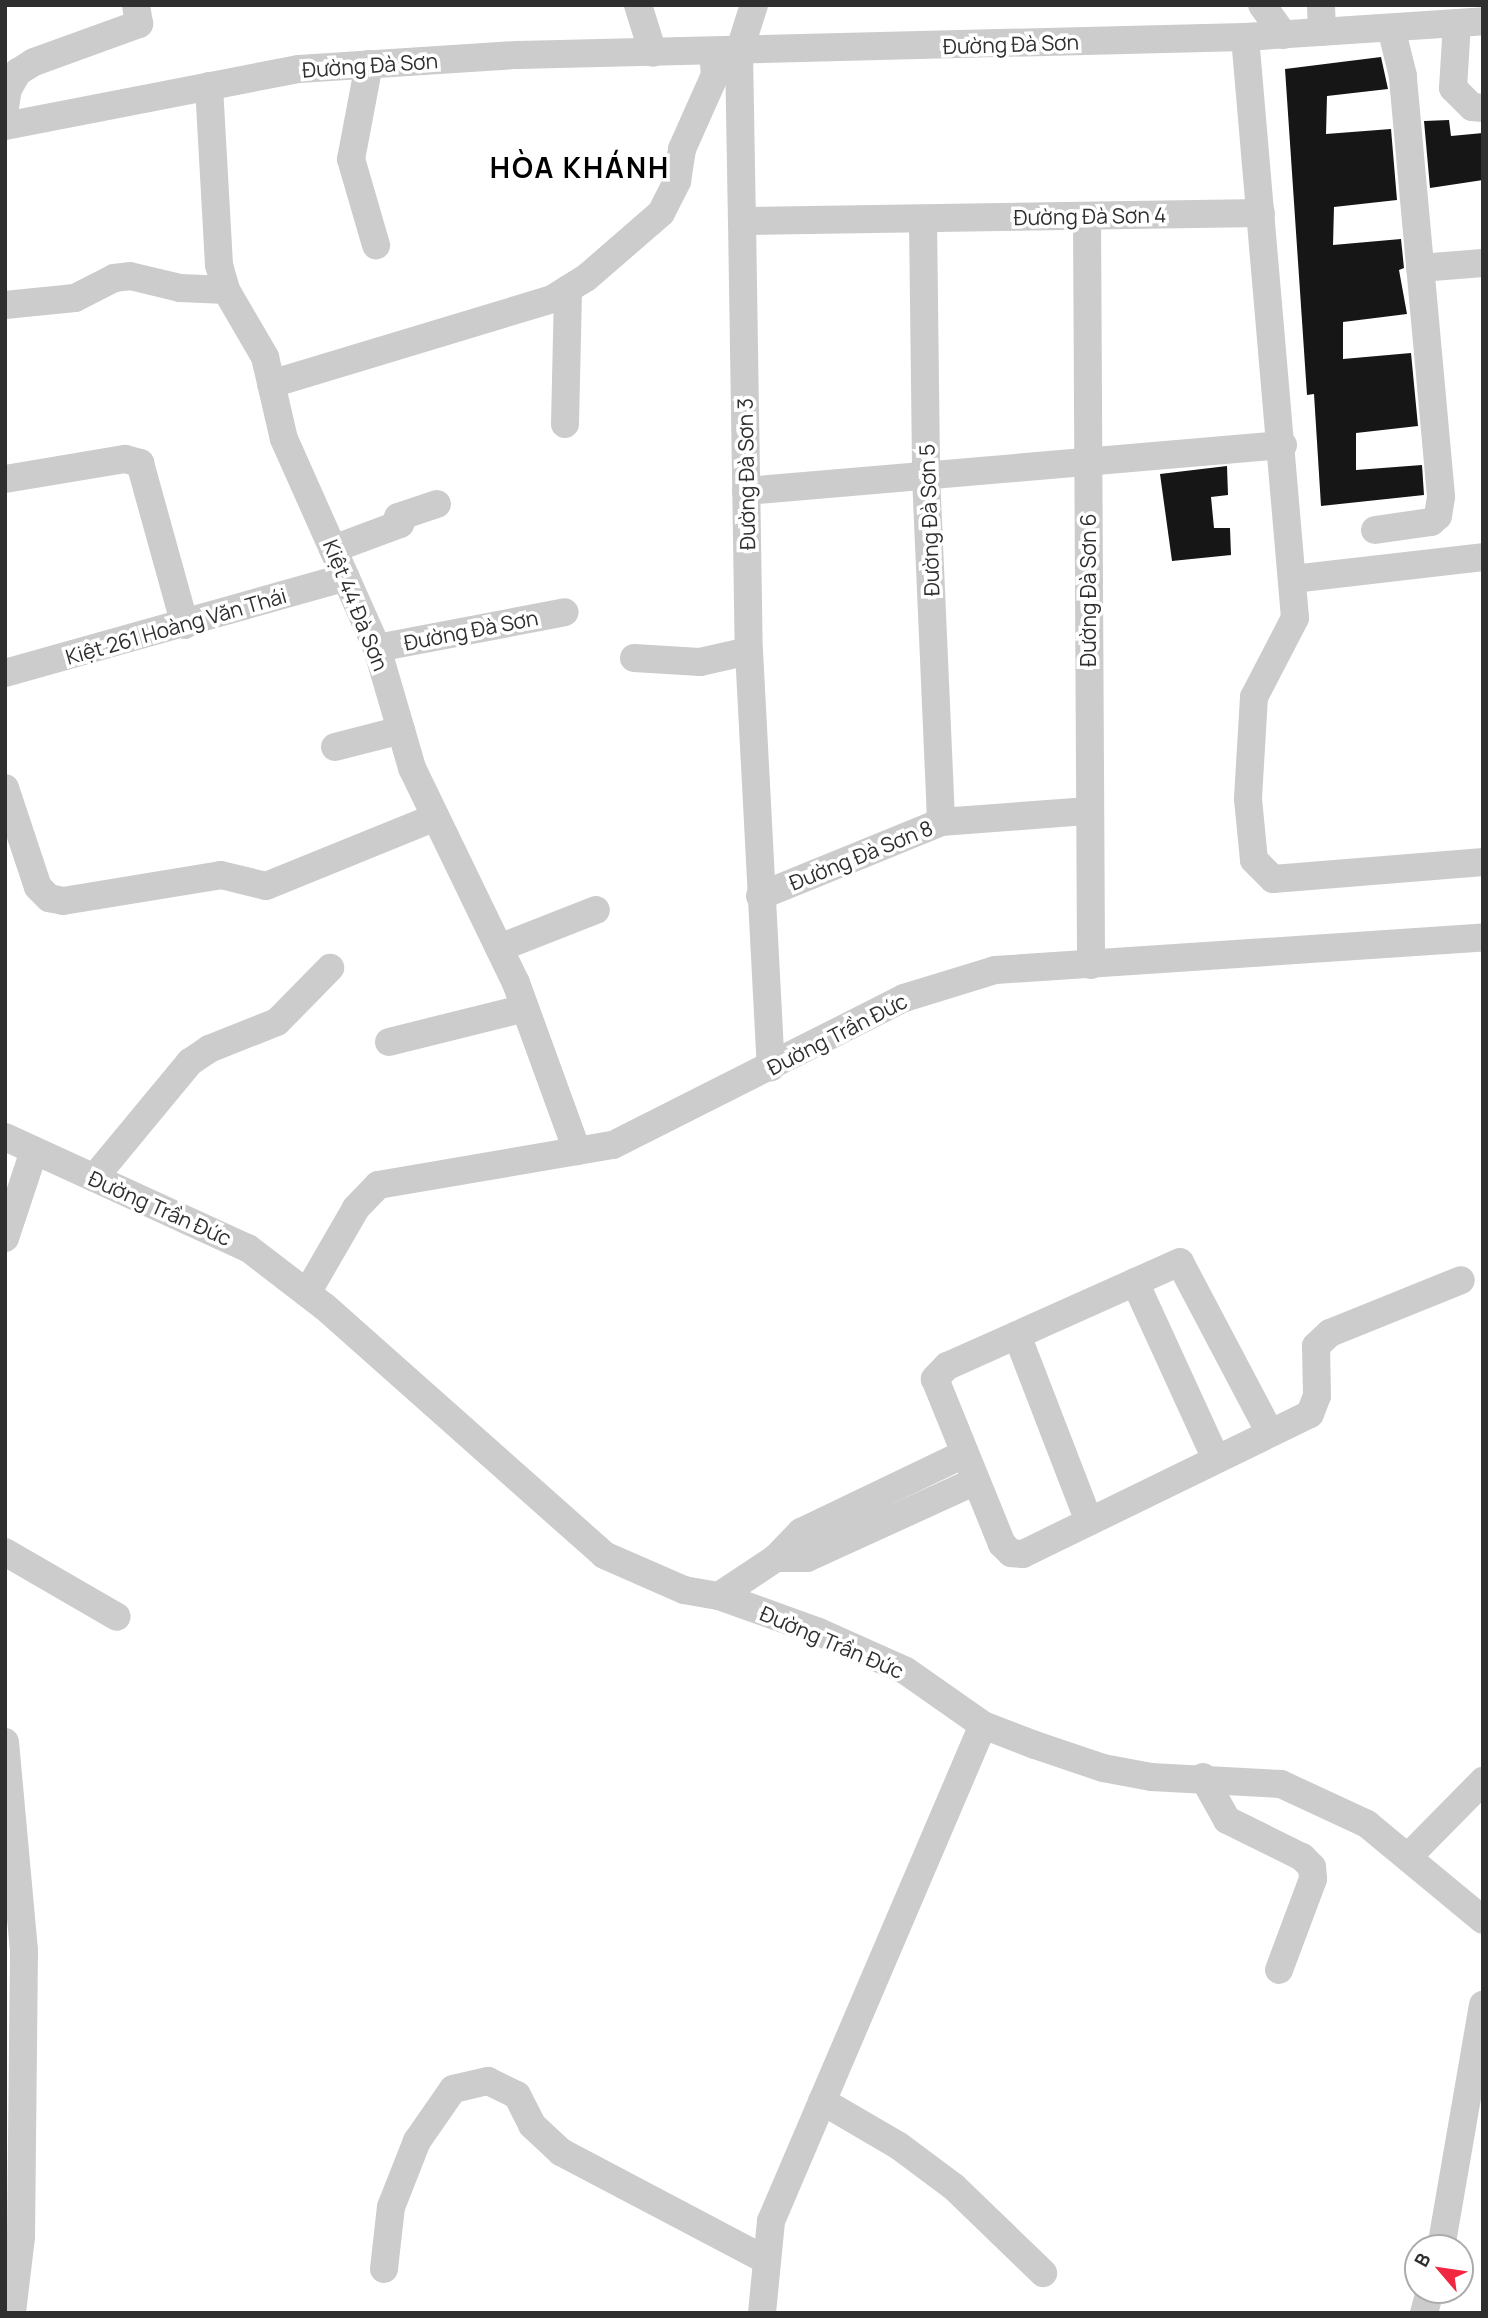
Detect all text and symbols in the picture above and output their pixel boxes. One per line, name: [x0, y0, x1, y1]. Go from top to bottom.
street label: Đường Đà Sơn: [943, 29, 1079, 59]
street label: Đường Đà Sơn: [301, 48, 439, 82]
district label: HÒA KHÁNH: [491, 150, 669, 184]
street label: Đường Đà Sơn 4: [1013, 202, 1167, 230]
street label: Đường Đà Sơn 3: [732, 398, 760, 550]
street label: Đường Đà Sơn 5: [914, 443, 944, 597]
street label: Đường Đà Sơn 6: [1075, 513, 1101, 667]
street label: Kiệt 44 Đà Sơn: [318, 536, 394, 674]
street label: Kiệt 261 Hoàng Văn Thái: [63, 582, 289, 670]
street label: Đường Đà Sơn: [402, 605, 540, 655]
street label: Đường Đà Sơn 8: [786, 815, 936, 895]
street label: Đường Trần Đức: [763, 988, 911, 1080]
street label: Đường Trần Đức: [85, 1165, 235, 1251]
street label: Đường Trần Đức: [756, 1600, 908, 1684]
north arrow: [1404, 2234, 1474, 2304]
text: B: [1408, 2248, 1437, 2271]

